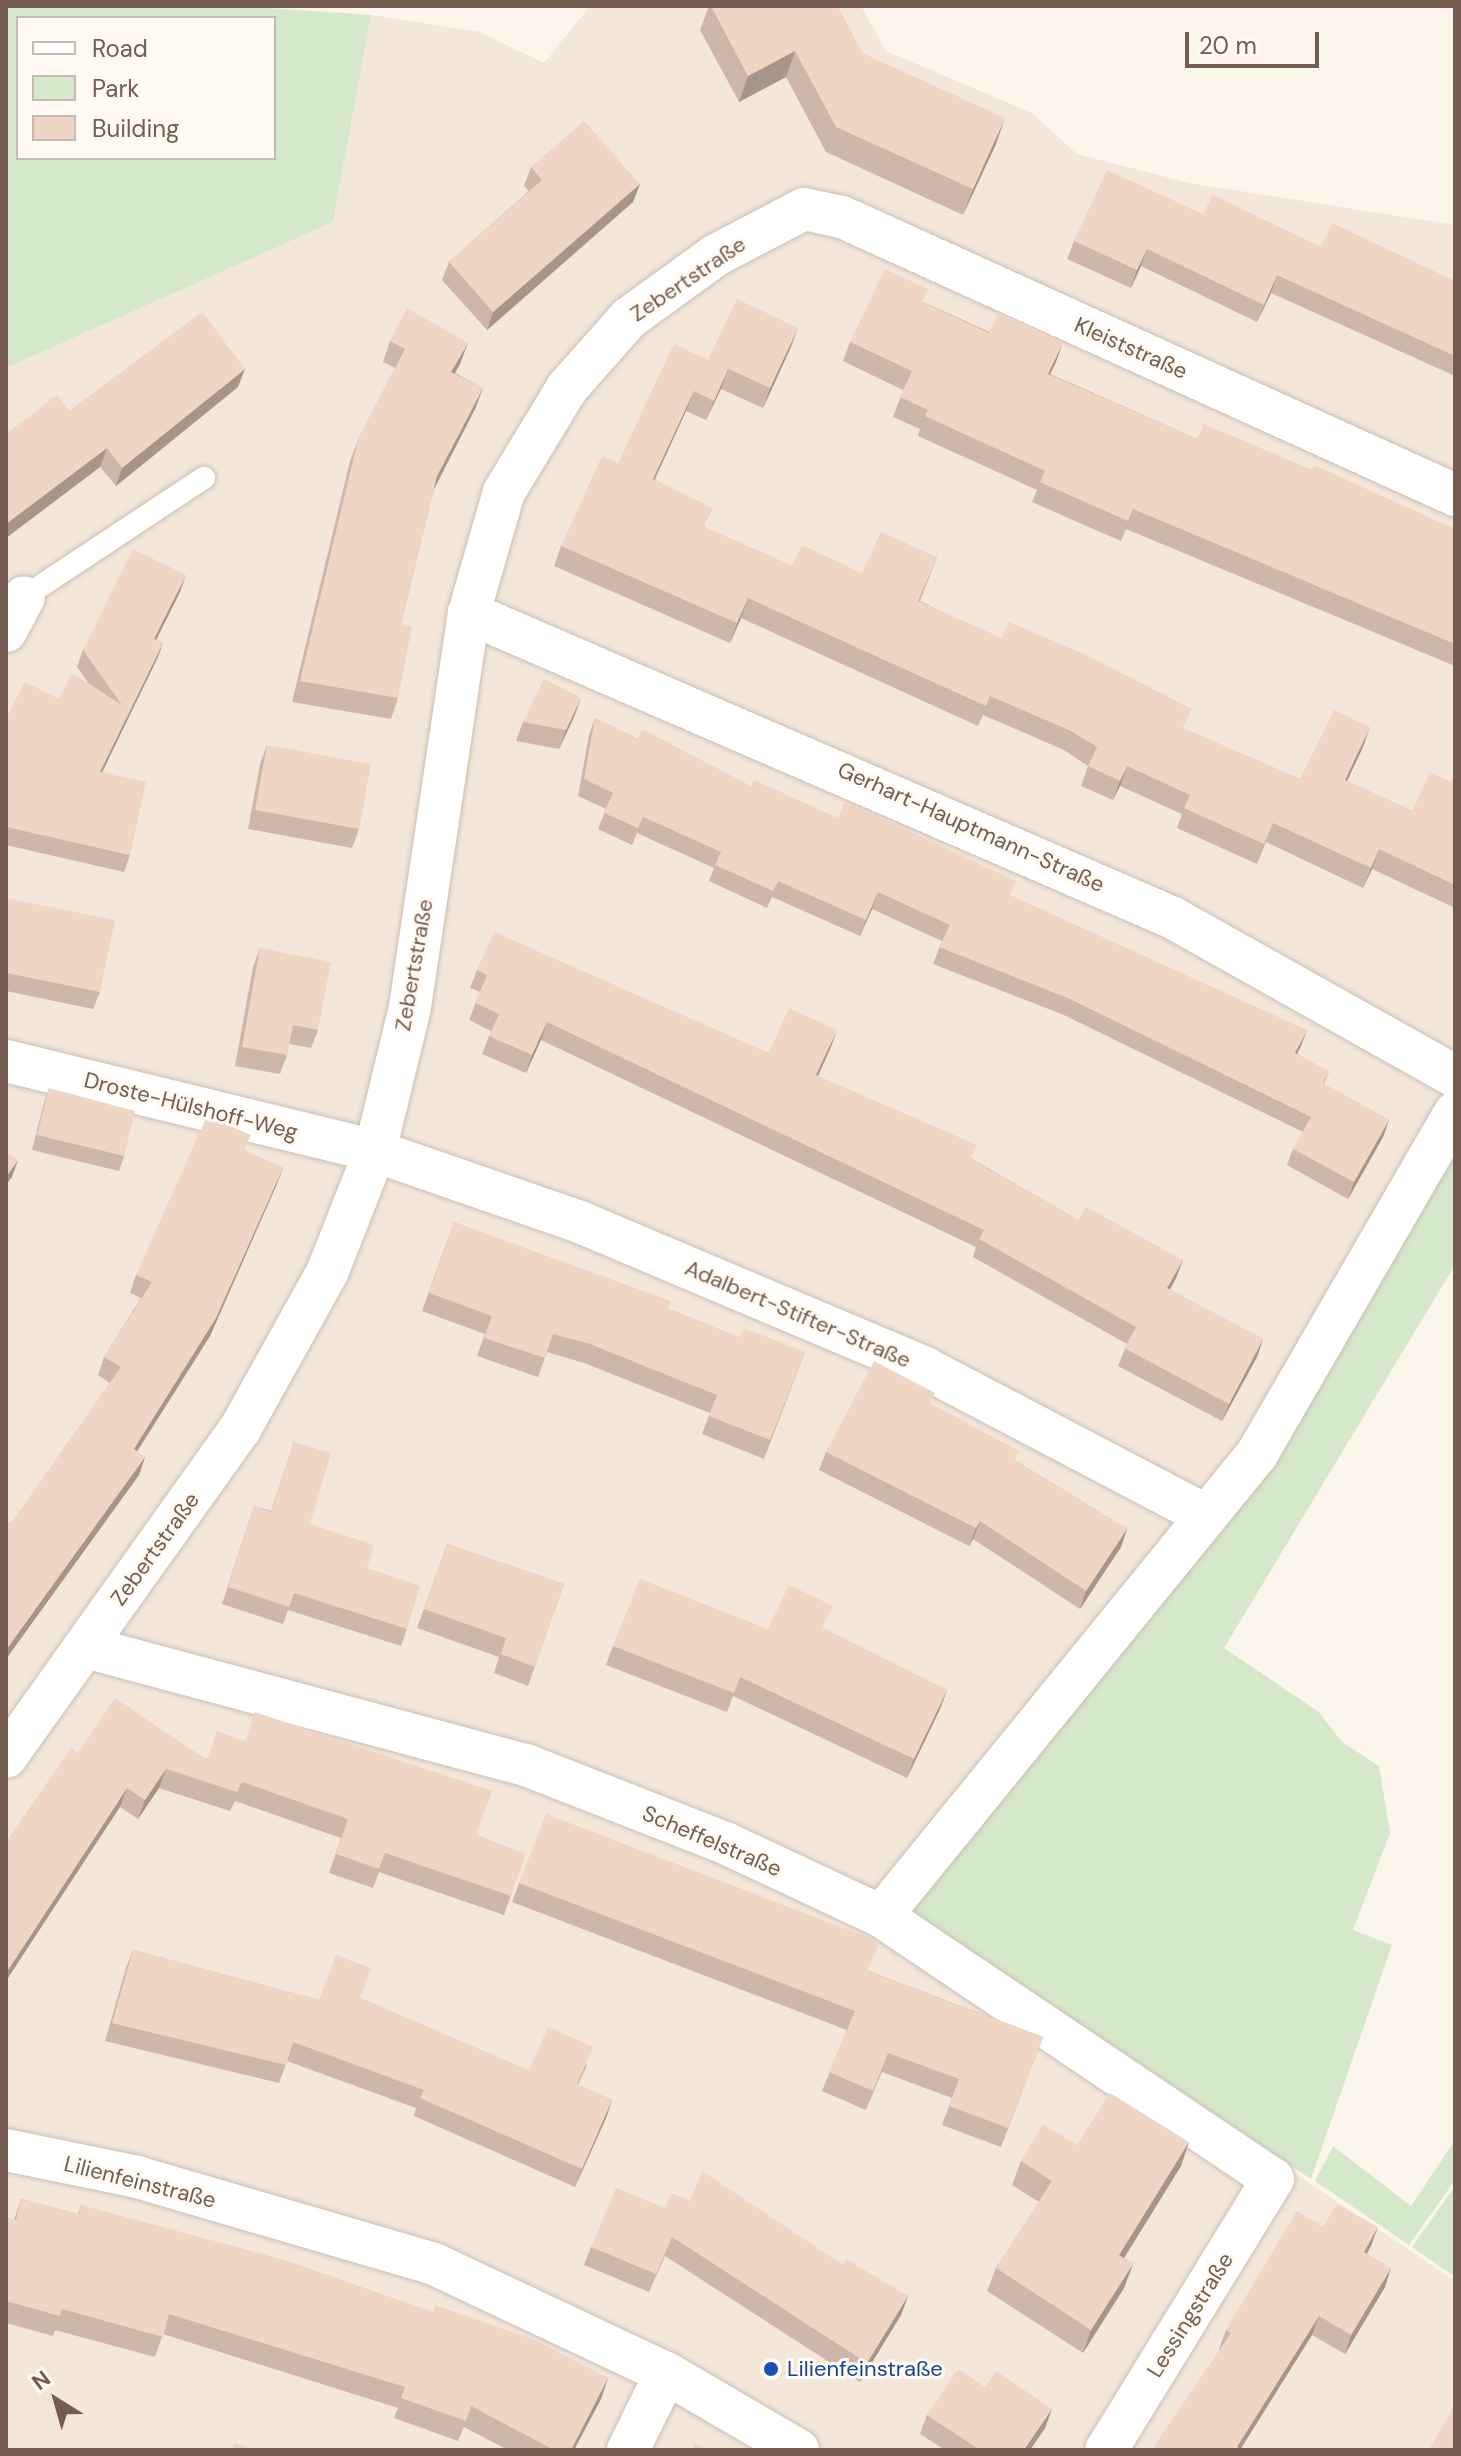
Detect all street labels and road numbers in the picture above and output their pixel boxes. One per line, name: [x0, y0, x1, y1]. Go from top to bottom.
street label: Zebertstraße: [625, 231, 751, 327]
street label: Kleiststraße: [1070, 311, 1192, 385]
street label: Gerhart-Hauptmann-Straße: [834, 756, 1108, 898]
street label: Zebertstraße: [389, 897, 439, 1033]
street label: Droste-Hülshoff-Weg: [81, 1067, 301, 1145]
street label: Adalbert-Stifter-Straße: [681, 1254, 915, 1374]
street label: Zebertstraße: [105, 1487, 205, 1611]
street label: Scheffelstraße: [639, 1800, 785, 1882]
street label: Lilienfeinstraße: [61, 2150, 219, 2214]
street label: Lessingstraße: [1141, 2248, 1239, 2382]

